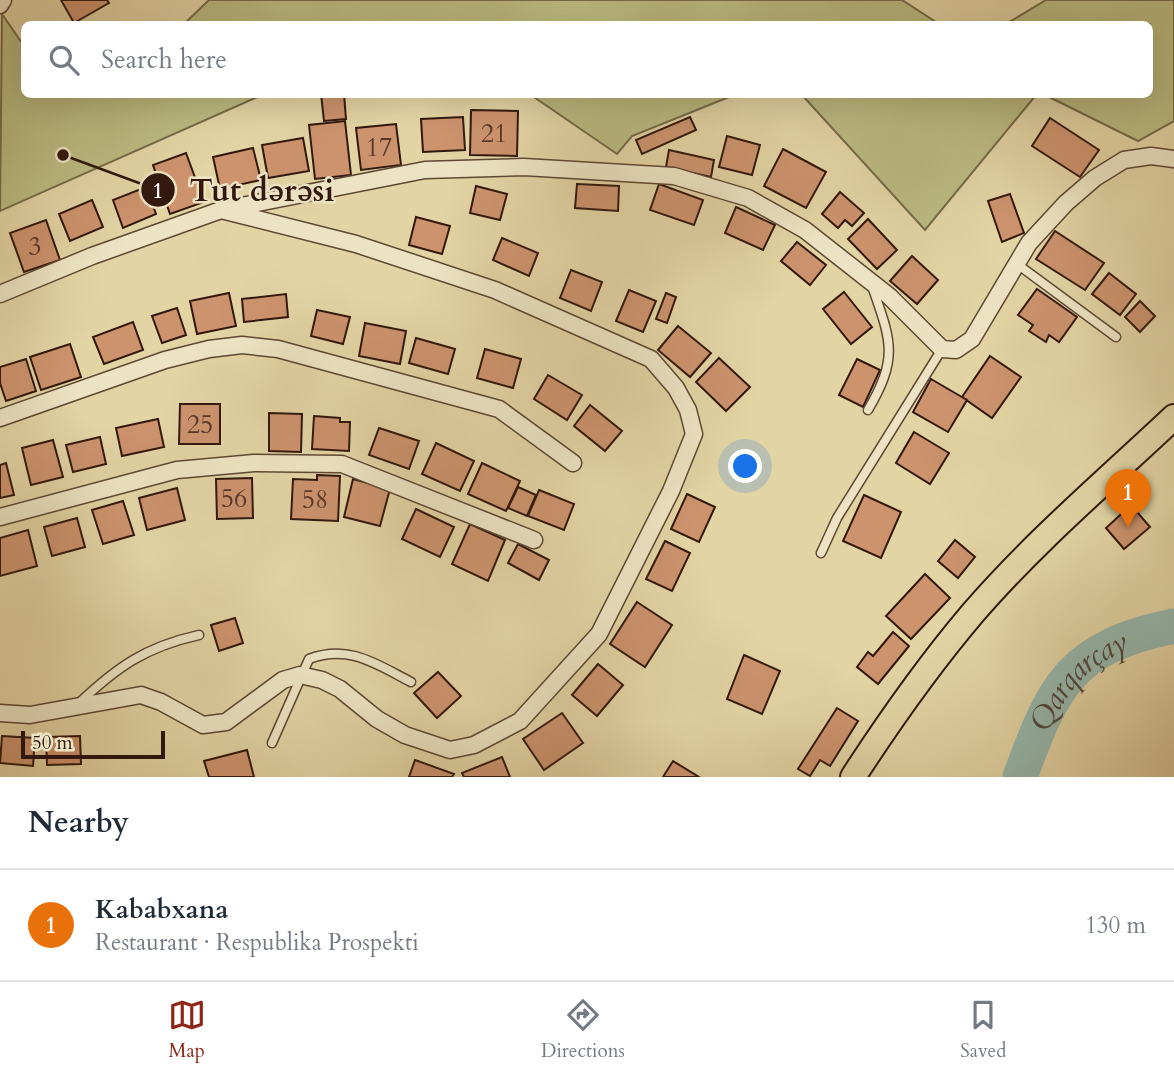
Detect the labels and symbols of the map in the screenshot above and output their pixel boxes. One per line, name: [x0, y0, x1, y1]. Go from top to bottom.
house number: 21: [481, 116, 507, 151]
house number: 17: [366, 130, 392, 165]
callout: Tut dərəsi: [141, 164, 349, 217]
text: Tut dərəsi: [189, 169, 335, 213]
text: 1: [153, 177, 163, 206]
house number: 3: [28, 229, 42, 264]
house number: 25: [187, 407, 213, 442]
your location: [728, 449, 762, 483]
pin: 1: [1105, 469, 1151, 527]
house number: 56: [221, 481, 247, 516]
house number: 58: [302, 482, 328, 517]
water label: Qarqarçay: [1019, 620, 1135, 739]
scale bar: [21, 728, 164, 760]

